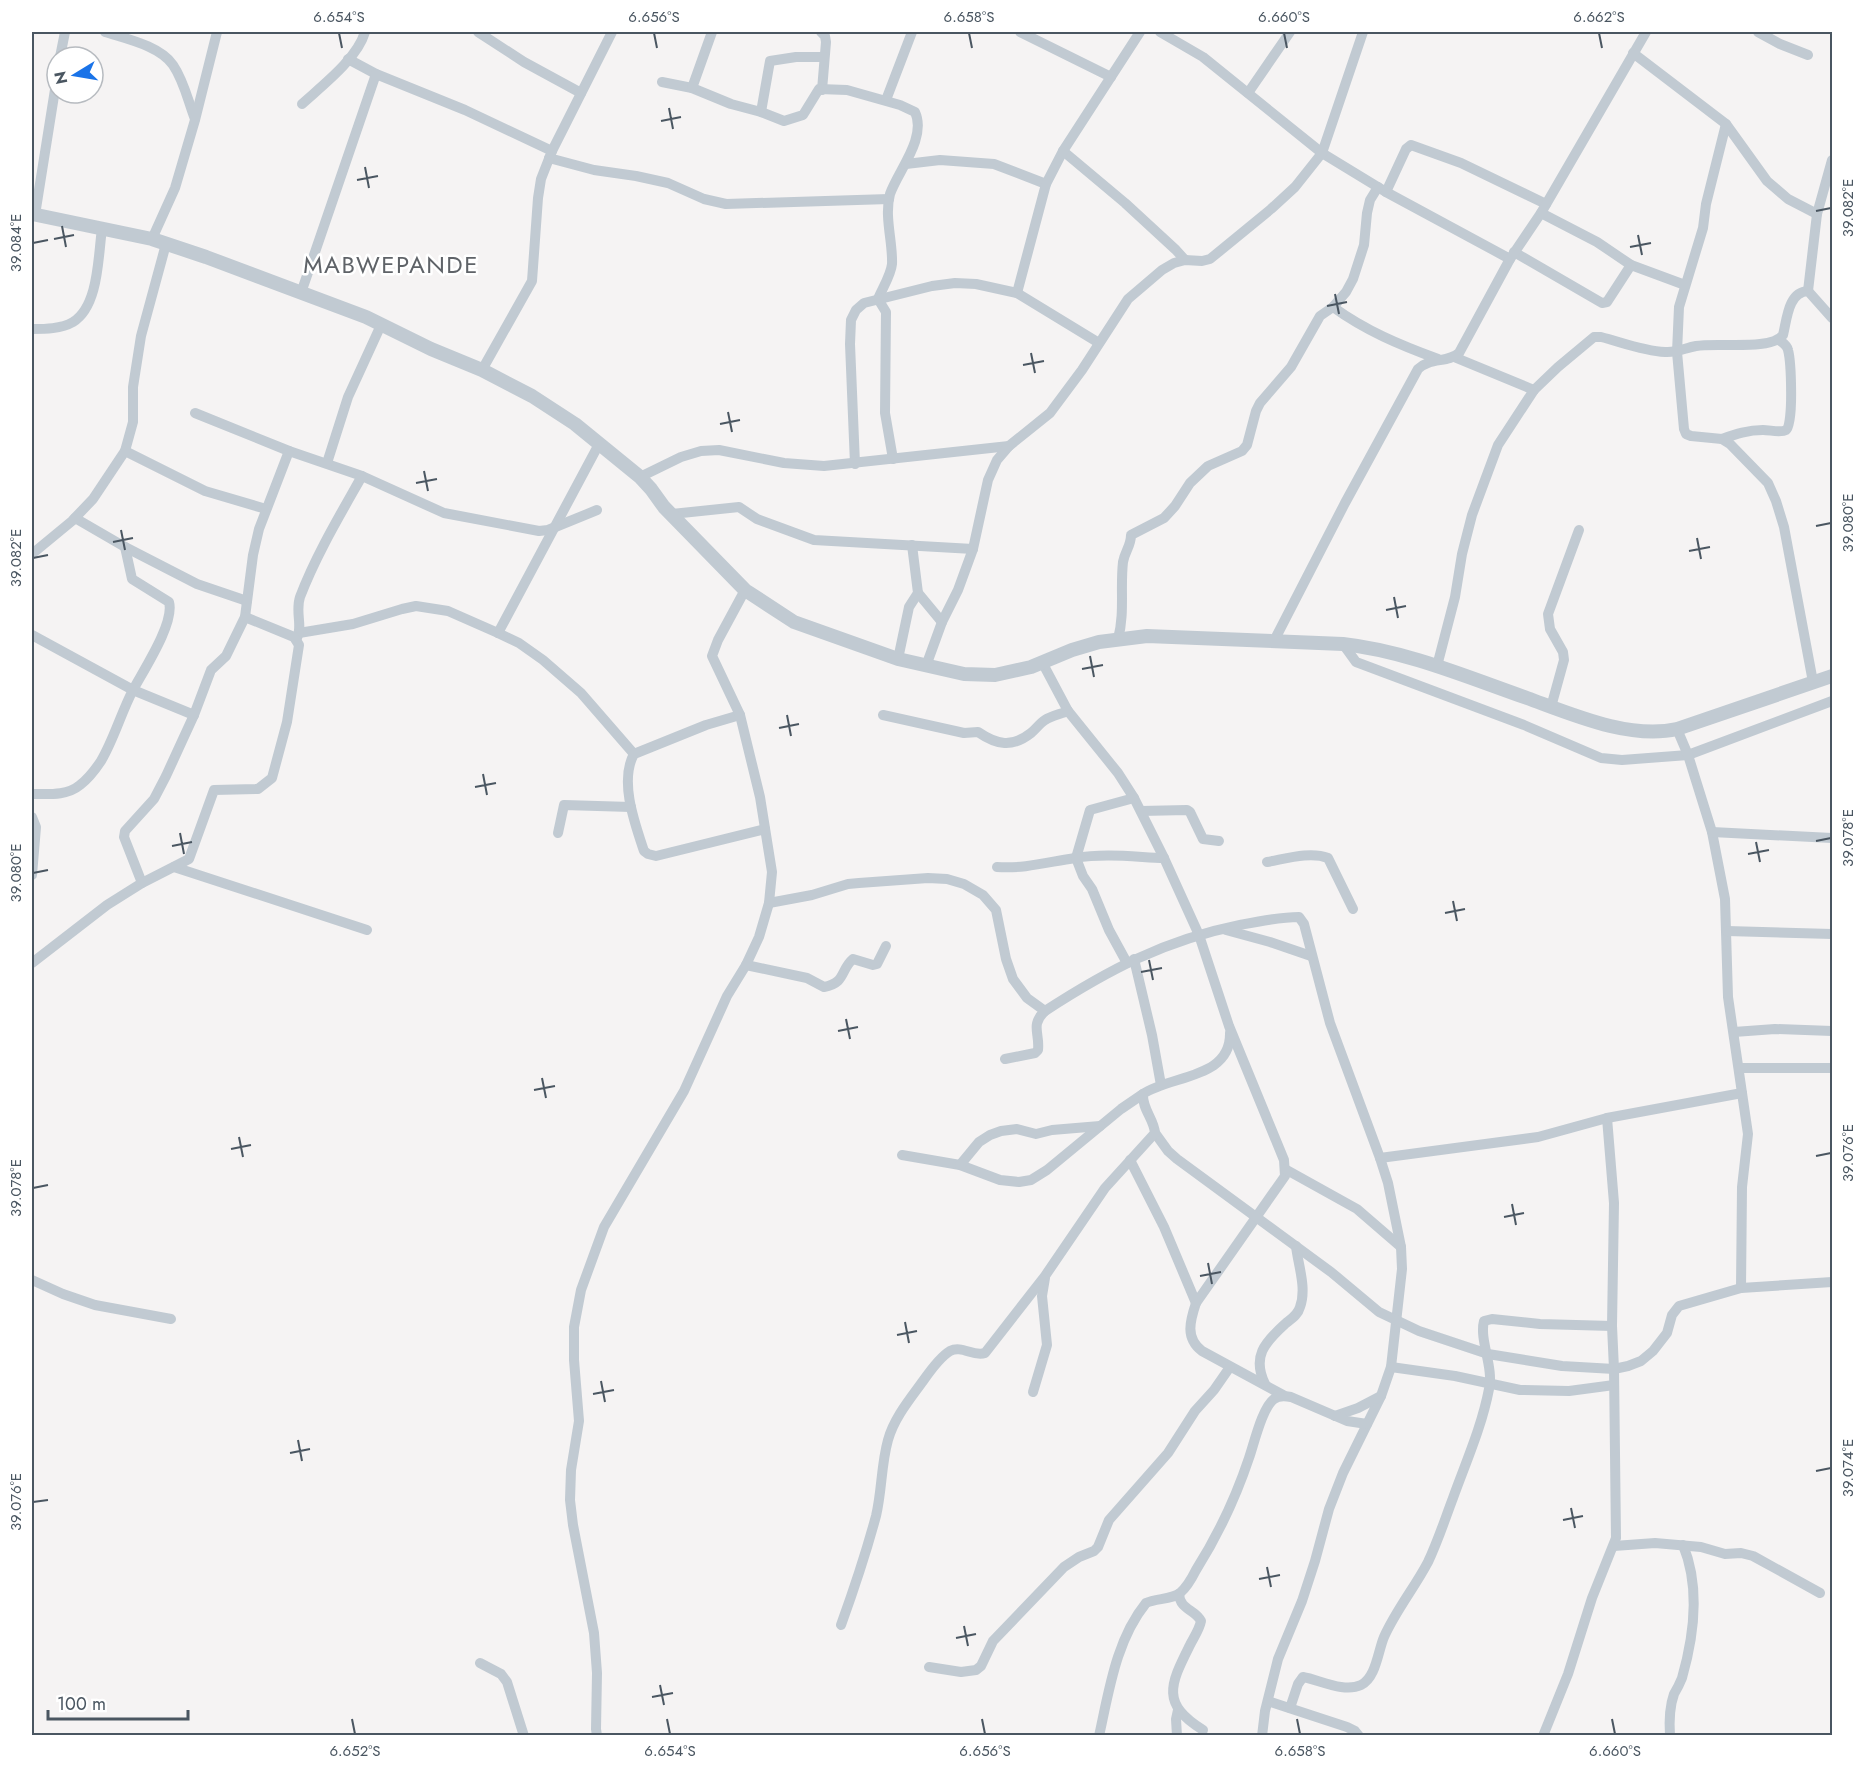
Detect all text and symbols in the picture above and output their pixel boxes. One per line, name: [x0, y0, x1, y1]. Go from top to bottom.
text: 6.654°S: [313, 6, 365, 28]
text: 6.656°S: [628, 6, 680, 28]
text: 6.658°S: [944, 6, 994, 28]
text: 6.660°S: [1258, 6, 1310, 28]
text: 6.662°S: [1573, 6, 1625, 28]
north arrow: [45, 45, 105, 105]
text: N: [48, 69, 73, 86]
text: 39.082°E: [1837, 179, 1859, 237]
text: 39.084°E: [5, 214, 27, 272]
district label: MABWEPANDE: [303, 247, 479, 282]
text: 39.080°E: [1837, 494, 1859, 552]
text: 39.082°E: [5, 529, 27, 587]
text: 39.078°E: [1837, 809, 1859, 867]
text: 39.080°E: [5, 844, 27, 902]
text: 39.076°E: [1837, 1124, 1859, 1182]
text: 39.078°E: [5, 1159, 27, 1217]
text: 39.074°E: [1837, 1439, 1859, 1497]
text: 39.076°E: [5, 1473, 27, 1531]
scale bar: [48, 1683, 188, 1721]
text: 100 m: [57, 1691, 106, 1717]
text: 6.652°S: [329, 1740, 381, 1762]
text: 6.654°S: [644, 1740, 696, 1762]
text: 6.656°S: [959, 1740, 1011, 1762]
text: 6.658°S: [1275, 1740, 1325, 1762]
text: 6.660°S: [1589, 1740, 1641, 1762]

